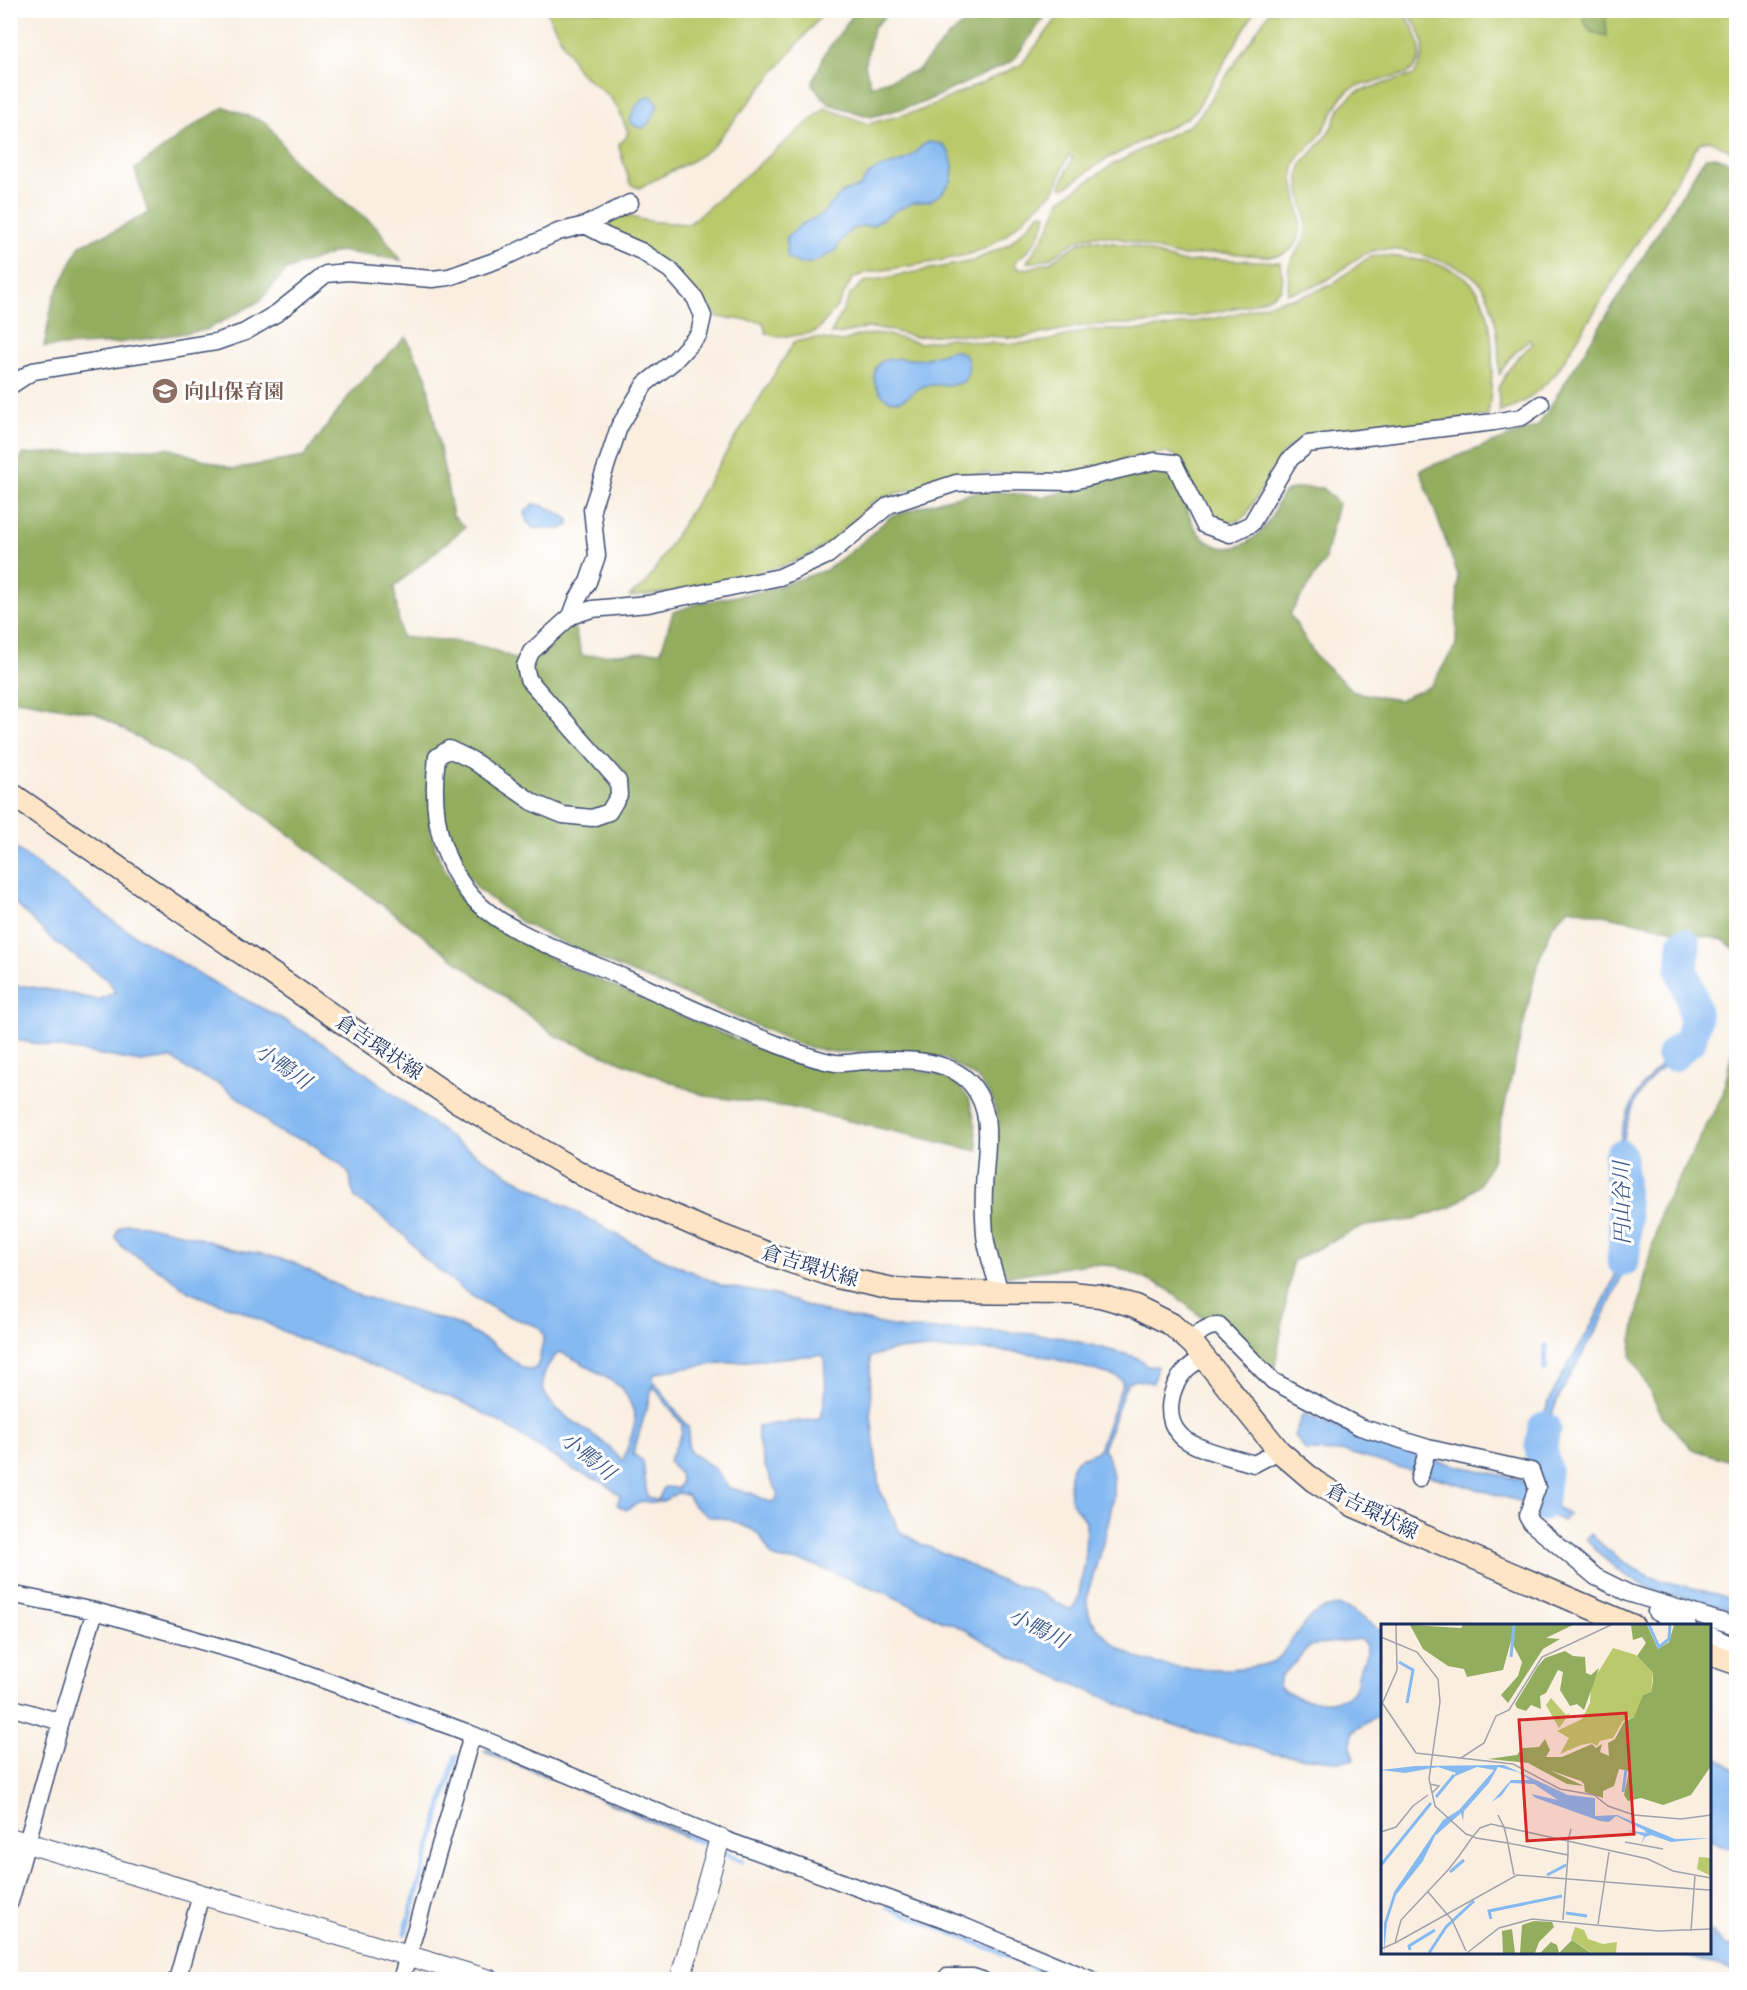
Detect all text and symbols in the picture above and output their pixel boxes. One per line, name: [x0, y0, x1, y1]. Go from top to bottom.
school or university icon: 向山保育園: [150, 376, 180, 406]
place label: 向山保育園: [184, 380, 284, 403]
street label: 倉吉環状線: [331, 1010, 427, 1084]
water label: 小鴨川: [250, 1038, 317, 1095]
water label: 円山谷川: [1609, 1159, 1635, 1245]
street label: 倉吉環状線: [759, 1240, 861, 1292]
water label: 小鴨川: [556, 1427, 622, 1486]
street label: 倉吉環状線: [1322, 1478, 1422, 1544]
water label: 小鴨川: [1004, 1603, 1073, 1654]
inset map: [1381, 1624, 1711, 1954]

